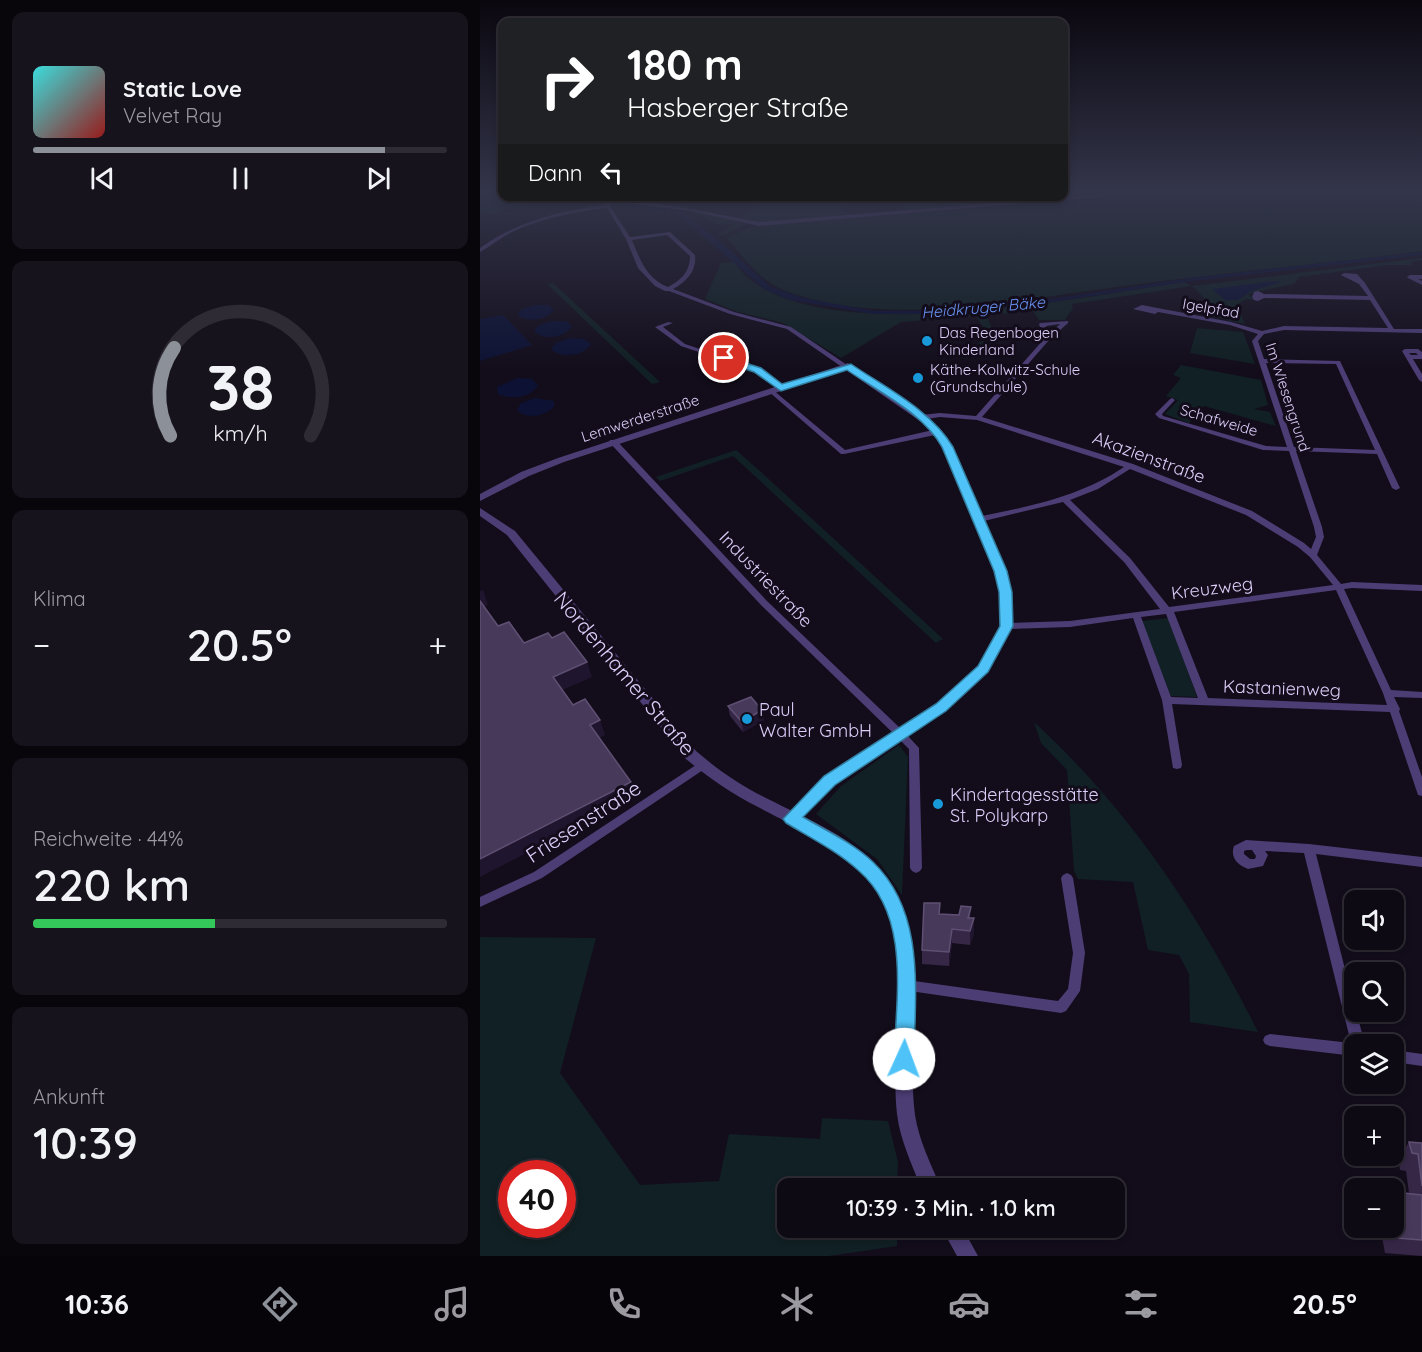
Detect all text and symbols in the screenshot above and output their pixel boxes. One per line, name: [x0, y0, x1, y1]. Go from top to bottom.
text: 180 m: [627, 38, 743, 91]
icon: right: [528, 42, 606, 120]
text: Static Love: [123, 75, 242, 103]
text: Hasberger Straße: [627, 90, 849, 124]
text: Velvet Ray: [123, 103, 222, 128]
icon: left: [595, 156, 628, 189]
text: Dann: [528, 159, 583, 187]
icon: previous: [86, 162, 119, 195]
icon: pause: [224, 162, 257, 195]
icon: next: [362, 162, 395, 195]
water label: Heidkruger Bäke: [920, 292, 1047, 322]
street label: Igelpfad: [1181, 294, 1241, 322]
place label: Das Regenbogen Kinderland: [939, 323, 1059, 359]
pin: [698, 332, 749, 383]
marker: Das Regenbogen Kinderland: [920, 334, 934, 348]
street label: Im Wiesengrund: [1261, 340, 1315, 454]
icon: arrive: [707, 341, 740, 374]
text: 38: [206, 348, 274, 426]
place label: Käthe-Kollwitz-Schule (Grundschule): [930, 360, 1080, 396]
marker: Käthe-Kollwitz-Schule (Grundschule): [911, 371, 925, 385]
street label: Lemwerderstraße: [579, 390, 701, 446]
street label: Schafweide: [1178, 400, 1260, 440]
text: km/h: [213, 421, 267, 447]
street label: Akazienstraße: [1089, 426, 1209, 488]
street label: Industriestraße: [714, 526, 818, 632]
street label: Kreuzweg: [1170, 572, 1254, 604]
text: Klima: [33, 586, 86, 611]
street label: Nordenhamer Straße: [549, 586, 701, 760]
text: 20.5°: [187, 616, 292, 672]
text: −: [33, 624, 50, 665]
text: +: [428, 624, 447, 665]
street label: Kastanienweg: [1223, 674, 1341, 702]
place label: Paul Walter GmbH: [759, 698, 872, 742]
marker: Paul Walter GmbH: [740, 712, 754, 726]
street label: Friesenstraße: [521, 774, 645, 868]
place label: Kindertagesstätte St. Polykarp: [950, 783, 1099, 827]
marker: Kindertagesstätte St. Polykarp: [931, 797, 945, 811]
text: Reichweite · 44%: [33, 826, 184, 851]
text: 220 km: [33, 856, 190, 912]
map controls: [1344, 890, 1404, 1238]
button: sound: [1344, 890, 1404, 950]
button: search: [1344, 962, 1404, 1022]
position arrow: [872, 1027, 936, 1091]
button: layers: [1344, 1034, 1404, 1094]
text: Ankunft: [33, 1084, 105, 1109]
button: +: [1344, 1106, 1404, 1166]
text: 10:39: [33, 1114, 138, 1170]
speed limit sign: 40: [498, 1160, 576, 1238]
button: −: [1344, 1178, 1404, 1238]
text: 10:39 · 3 Min. · 1.0 km: [846, 1194, 1056, 1222]
icon: directions: [259, 1283, 301, 1325]
icon: music: [431, 1283, 473, 1325]
icon: phone: [603, 1283, 645, 1325]
icon: climate: [776, 1283, 818, 1325]
icon: car: [948, 1283, 990, 1325]
icon: filters: [1120, 1283, 1162, 1325]
text: 10:36: [65, 1287, 129, 1321]
text: 20.5°: [1292, 1287, 1357, 1321]

